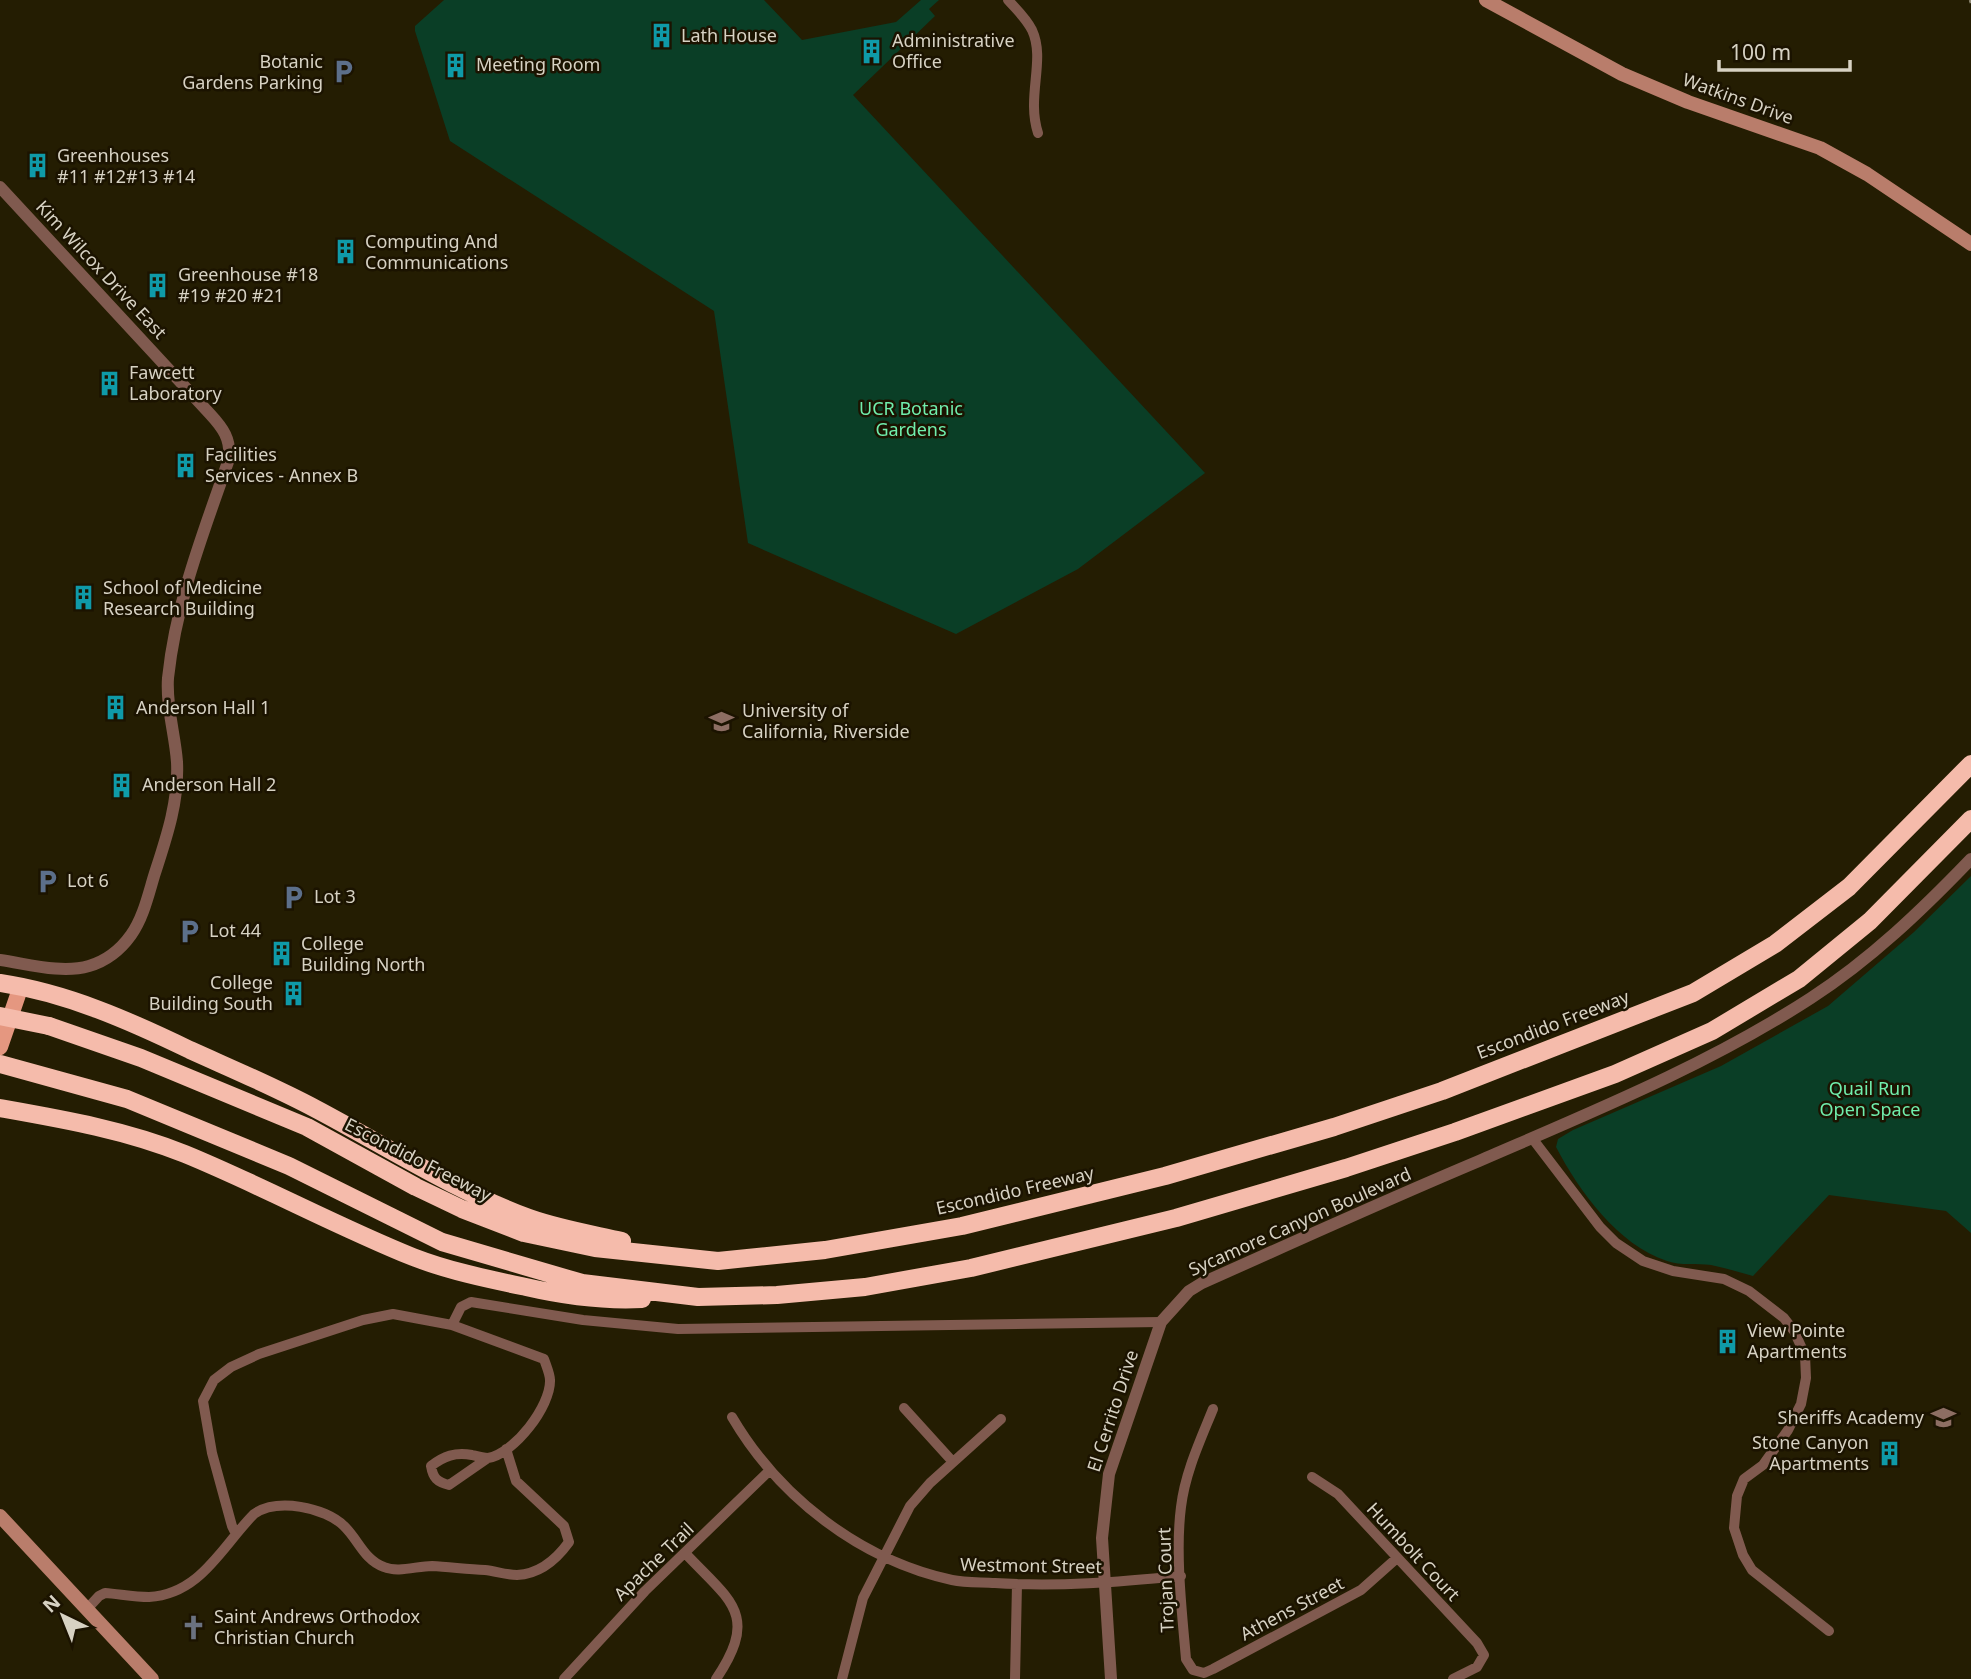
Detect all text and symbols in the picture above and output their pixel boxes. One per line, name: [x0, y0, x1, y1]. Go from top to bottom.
building icon: Lath House: [647, 22, 675, 50]
place label: Lath House: [681, 23, 777, 47]
place label: Administrative Office: [892, 28, 1015, 73]
scale bar: [1719, 28, 1850, 72]
building icon: Administrative Office: [858, 37, 886, 65]
text: 100 m: [1730, 38, 1791, 66]
place label: Botanic Gardens Parking: [182, 49, 323, 94]
building icon: Meeting Room: [442, 51, 470, 79]
place label: Meeting Room: [476, 52, 600, 76]
parking icon: Botanic Gardens Parking: [329, 58, 357, 86]
street label: Watkins Drive: [1680, 67, 1797, 129]
place label: Greenhouses #11 #12#13 #14: [57, 143, 195, 188]
building icon: Greenhouses #11 #12#13 #14: [23, 152, 51, 180]
street label: Kim Wilcox Drive East: [31, 195, 173, 344]
place label: Computing And Communications: [365, 229, 508, 274]
building icon: Computing And Communications: [331, 238, 359, 266]
place label: Greenhouse #18 #19 #20 #21: [178, 262, 318, 307]
building icon: Greenhouse #18 #19 #20 #21: [144, 271, 172, 299]
place label: Fawcett Laboratory: [129, 360, 222, 405]
building icon: Fawcett Laboratory: [95, 369, 123, 397]
park label: UCR Botanic Gardens: [859, 396, 963, 441]
place label: Facilities Services - Annex B: [205, 442, 358, 487]
building icon: Facilities Services - Annex B: [171, 451, 199, 479]
place label: School of Medicine Research Building: [103, 575, 262, 620]
building icon: School of Medicine Research Building: [69, 584, 97, 612]
building icon: Anderson Hall 1: [102, 694, 130, 722]
place label: Anderson Hall 1: [136, 695, 270, 719]
place label: University of California, Riverside: [742, 698, 910, 743]
school or university icon: University of California, Riverside: [708, 707, 736, 735]
building icon: Anderson Hall 2: [108, 771, 136, 799]
place label: Anderson Hall 2: [142, 772, 276, 796]
parking icon: Lot 6: [33, 867, 61, 895]
place label: Lot 6: [67, 868, 109, 892]
parking icon: Lot 3: [280, 883, 308, 911]
place label: Lot 3: [314, 884, 356, 908]
parking icon: Lot 44: [175, 917, 203, 945]
place label: Lot 44: [209, 918, 261, 942]
place label: College Building North: [301, 931, 425, 976]
building icon: College Building North: [267, 940, 295, 968]
place label: College Building South: [149, 970, 273, 1015]
building icon: College Building South: [279, 979, 307, 1007]
street label: Escondido Freeway: [1473, 984, 1633, 1064]
park label: Quail Run Open Space: [1820, 1076, 1920, 1121]
street label: Escondido Freeway: [341, 1112, 497, 1207]
street label: Escondido Freeway: [933, 1160, 1097, 1220]
street label: Sycamore Canyon Boulevard: [1184, 1161, 1415, 1281]
place label: View Pointe Apartments: [1747, 1318, 1847, 1363]
building icon: View Pointe Apartments: [1713, 1327, 1741, 1355]
street label: El Cerrito Drive: [1081, 1347, 1143, 1475]
school or university icon: Sheriffs Academy: [1930, 1404, 1958, 1432]
place label: Sheriffs Academy: [1778, 1405, 1925, 1429]
place label: Stone Canyon Apartments: [1752, 1430, 1869, 1475]
building icon: Stone Canyon Apartments: [1875, 1439, 1903, 1467]
street label: Humbolt Court: [1362, 1497, 1466, 1606]
street label: Apache Trail: [608, 1517, 699, 1606]
street label: Trojan Court: [1151, 1527, 1179, 1633]
street label: Westmont Street: [960, 1552, 1103, 1578]
street label: Athens Street: [1236, 1571, 1348, 1645]
north arrow: [28, 1581, 98, 1651]
text: N: [37, 1589, 66, 1618]
place label: Saint Andrews Orthodox Christian Church: [214, 1604, 421, 1649]
church icon: Saint Andrews Orthodox Christian Church: [180, 1613, 208, 1641]

